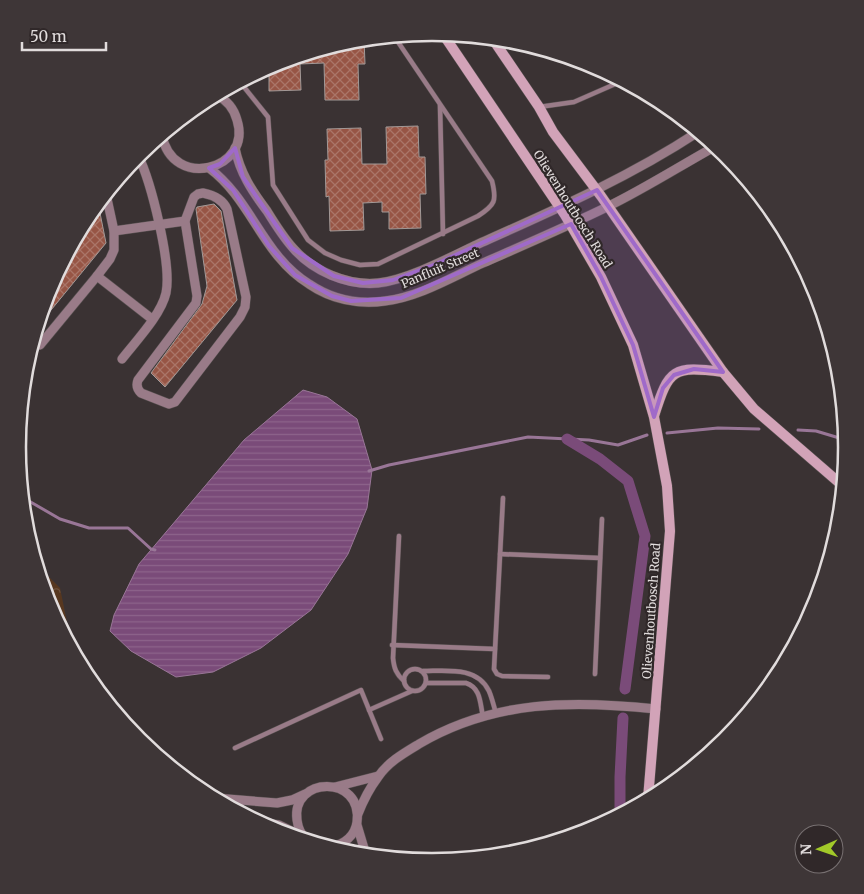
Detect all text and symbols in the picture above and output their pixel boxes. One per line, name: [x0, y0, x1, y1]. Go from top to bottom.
scale bar: [22, 20, 106, 52]
text: 50 m: [30, 27, 67, 46]
street label: Olievenhoutbosch Road: [531, 147, 615, 271]
street label: Panfluit Street: [399, 245, 482, 291]
street label: Olievenhoutbosch Road: [639, 542, 663, 680]
north arrow: [794, 824, 844, 874]
text: N: [797, 844, 815, 855]

